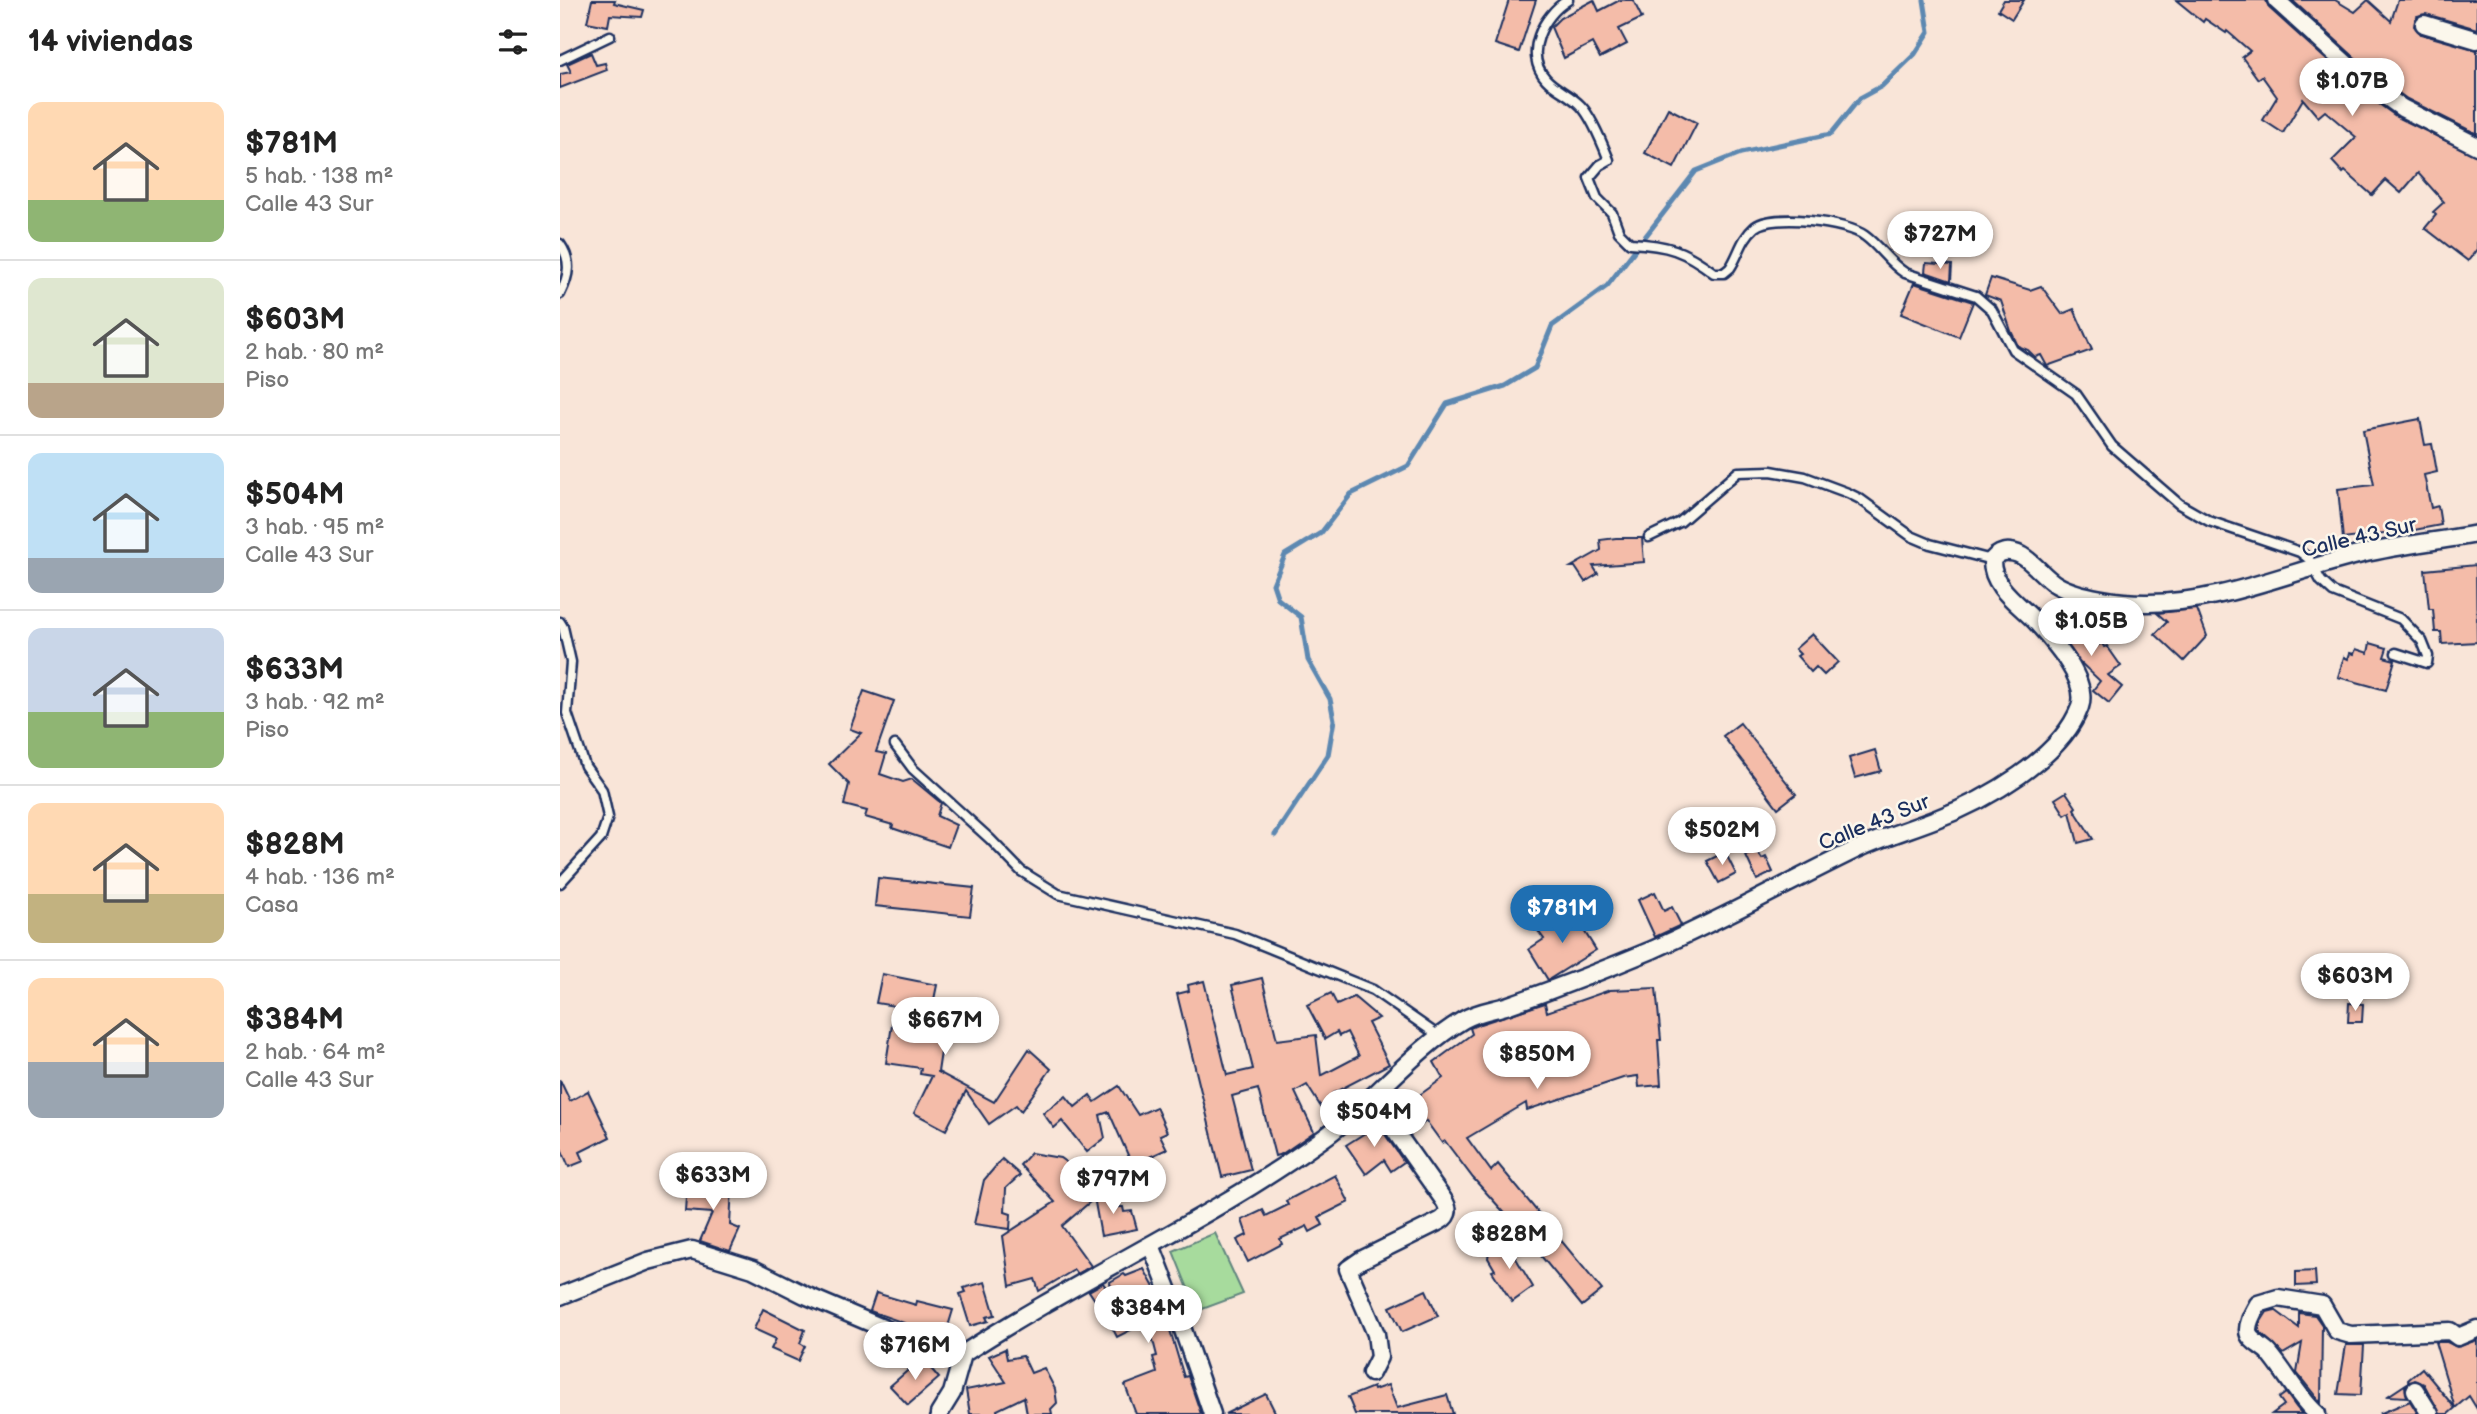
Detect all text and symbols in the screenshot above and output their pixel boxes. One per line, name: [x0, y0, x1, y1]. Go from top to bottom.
icon: filters: [494, 23, 532, 61]
text: 14 viviendas: [28, 24, 193, 60]
pin: $1.07B: [2295, 58, 2409, 118]
text: $1.07B: [2315, 67, 2389, 95]
text: $781M: [245, 126, 338, 162]
icon: home: [84, 130, 168, 214]
text: 5 hab. · 138 m²: [245, 162, 393, 190]
text: Calle 43 Sur: [245, 190, 373, 218]
pin: $727M: [1891, 212, 1989, 271]
text: $727M: [1903, 220, 1977, 248]
text: $603M: [245, 302, 345, 338]
icon: home: [84, 306, 168, 390]
text: 2 hab. · 80 m²: [245, 338, 384, 366]
text: Piso: [245, 366, 289, 394]
text: $504M: [245, 477, 344, 513]
icon: home: [84, 481, 168, 565]
street label: Calle 43 Sur: [2299, 512, 2419, 563]
text: 3 hab. · 95 m²: [245, 513, 384, 541]
text: Calle 43 Sur: [245, 541, 373, 569]
pin: $1.05B: [2034, 598, 2148, 658]
text: $1.05B: [2054, 607, 2128, 635]
text: $633M: [245, 652, 344, 688]
icon: home: [84, 656, 168, 740]
text: 3 hab. · 92 m²: [245, 688, 385, 716]
text: Piso: [245, 716, 289, 744]
street label: Calle 43 Sur: [1815, 789, 1934, 856]
pin: $502M: [1673, 808, 1771, 867]
text: $502M: [1684, 816, 1760, 844]
text: $828M: [245, 827, 345, 863]
icon: home: [84, 831, 168, 915]
text: 4 hab. · 136 m²: [245, 863, 395, 891]
pin: $781M: [1513, 886, 1611, 945]
text: Casa: [245, 891, 299, 919]
text: $781M: [1526, 894, 1598, 922]
pin: $603M: [2306, 954, 2404, 1013]
text: $603M: [2317, 962, 2393, 990]
pin: $667M: [896, 998, 994, 1057]
text: $384M: [245, 1002, 344, 1038]
icon: home: [84, 1006, 168, 1090]
text: $667M: [907, 1006, 983, 1034]
pin: $850M: [1488, 1032, 1586, 1091]
text: 2 hab. · 64 m²: [245, 1038, 385, 1066]
text: $850M: [1499, 1040, 1575, 1068]
text: Calle 43 Sur: [245, 1066, 373, 1094]
pin: $504M: [1325, 1090, 1423, 1149]
text: $504M: [1336, 1098, 1412, 1126]
pin: $633M: [664, 1152, 762, 1212]
pin: $797M: [1064, 1156, 1162, 1216]
text: $633M: [675, 1161, 751, 1189]
text: $797M: [1076, 1165, 1150, 1193]
pin: $828M: [1460, 1212, 1558, 1271]
text: $828M: [1471, 1220, 1547, 1248]
pin: $384M: [1099, 1286, 1197, 1345]
text: $384M: [1110, 1294, 1186, 1322]
pin: $716M: [866, 1322, 964, 1382]
text: $716M: [879, 1331, 951, 1359]

